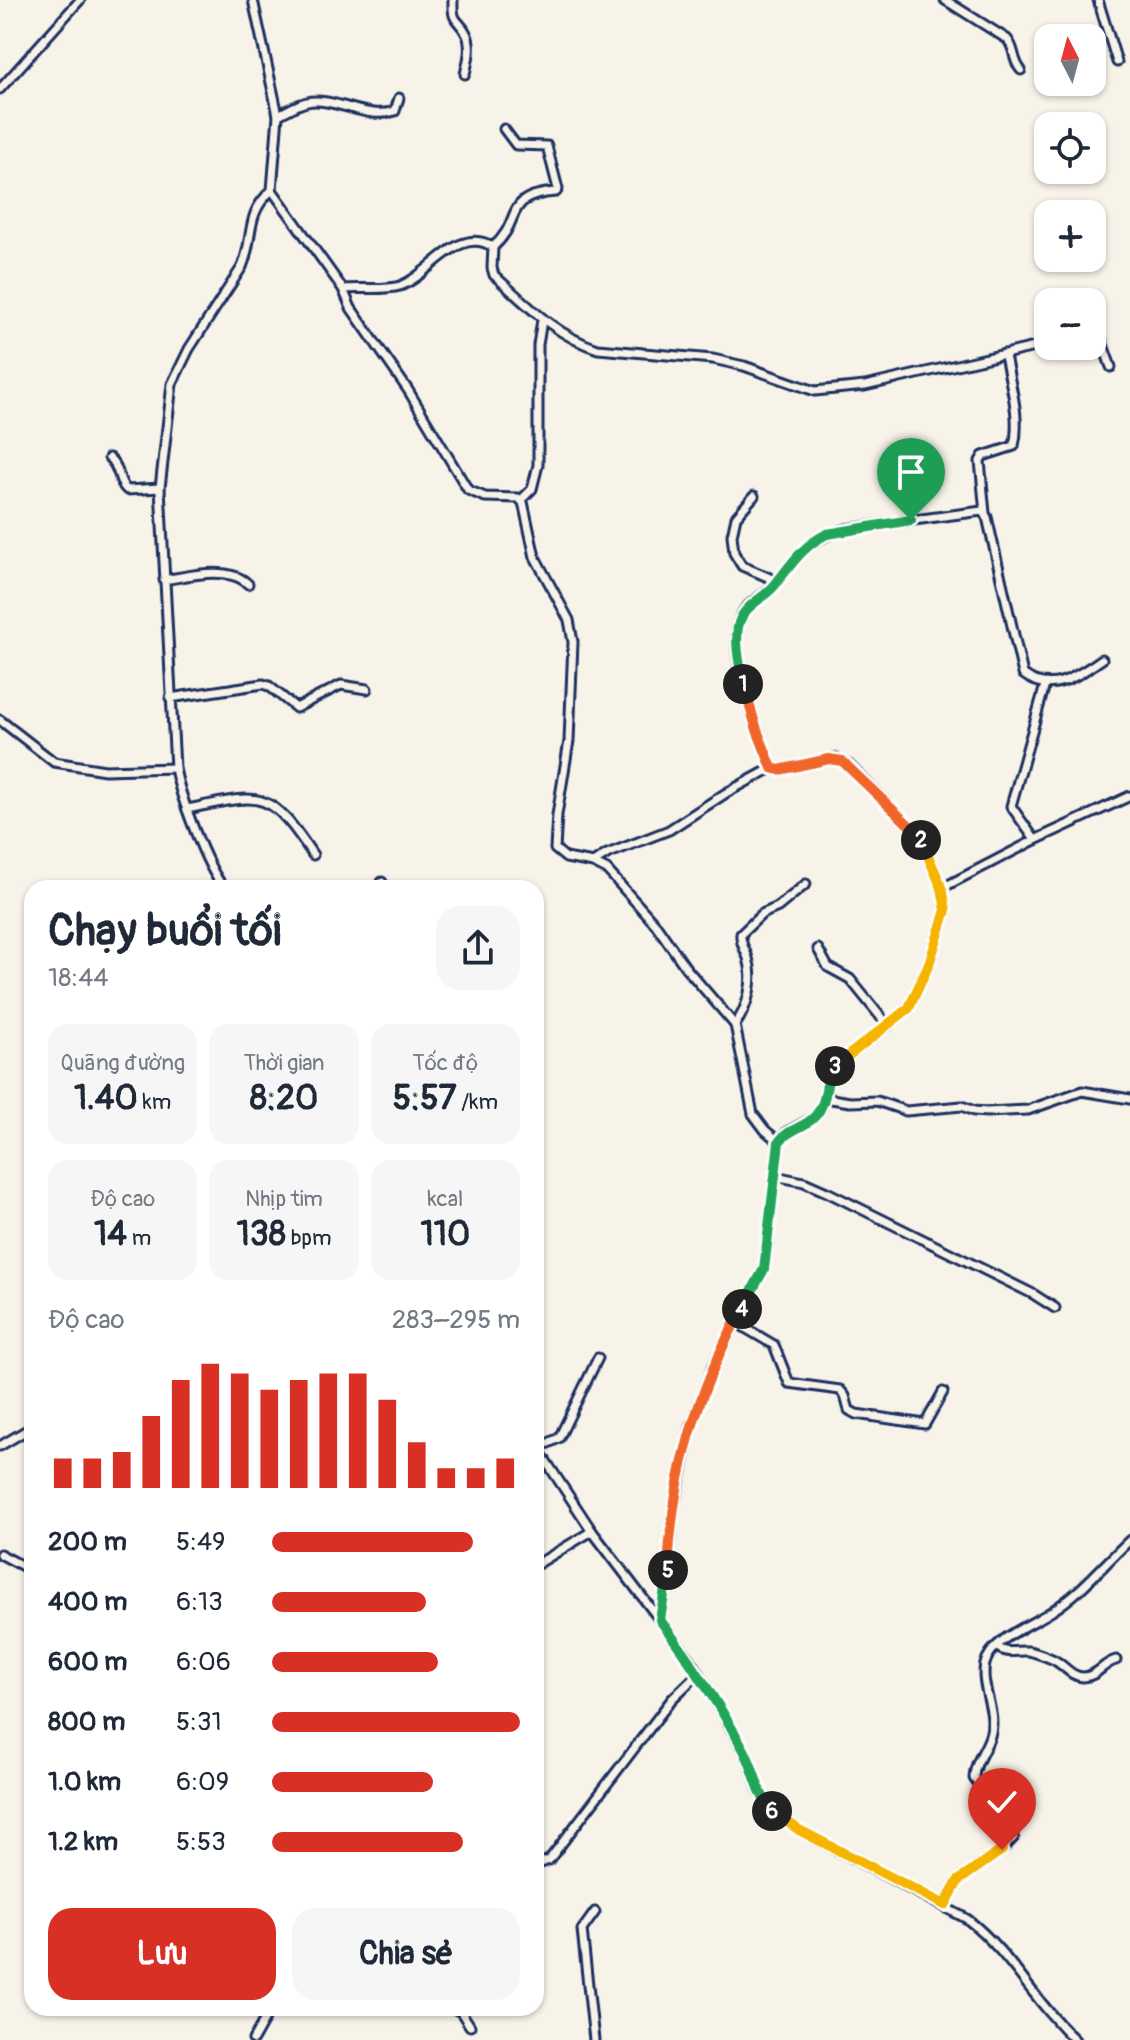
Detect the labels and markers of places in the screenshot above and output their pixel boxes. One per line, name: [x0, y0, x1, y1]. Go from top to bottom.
pin: [877, 438, 945, 520]
pin: 1: [723, 664, 763, 704]
pin: 2: [901, 820, 941, 860]
pin: 3: [815, 1046, 855, 1086]
pin: 4: [722, 1289, 762, 1329]
pin: 5: [648, 1550, 688, 1590]
pin: [968, 1768, 1036, 1850]
pin: 6: [752, 1791, 792, 1831]

